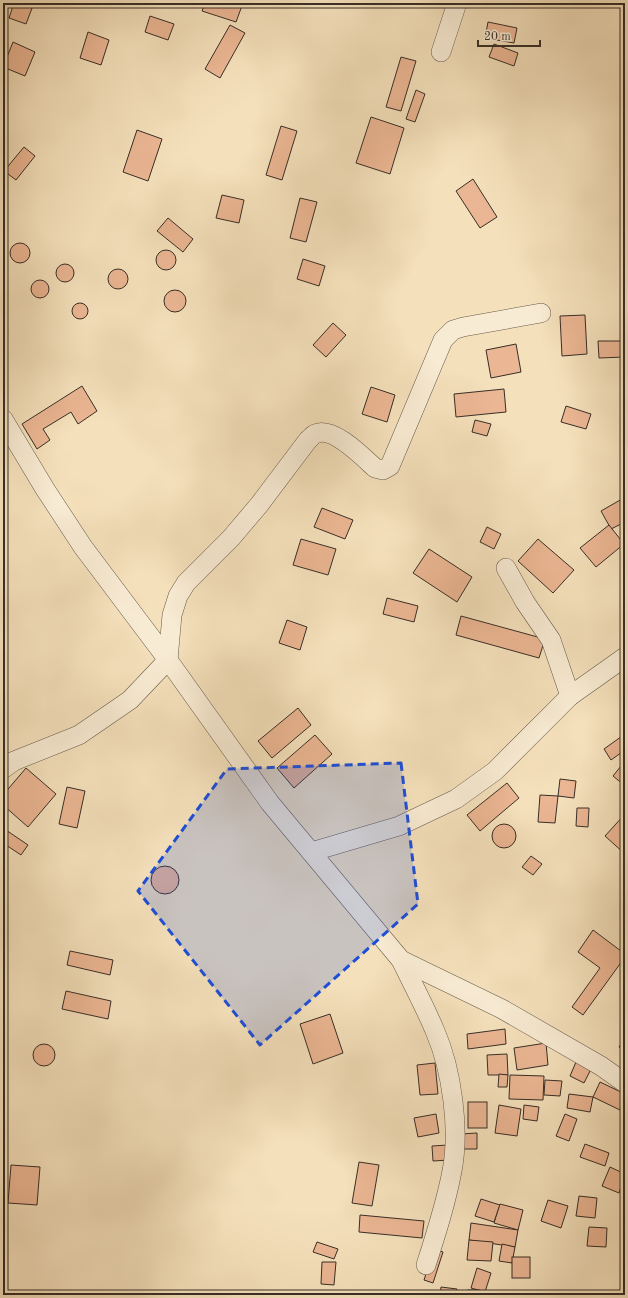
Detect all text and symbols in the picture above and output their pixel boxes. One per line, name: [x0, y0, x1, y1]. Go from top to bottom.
scale bar: [478, 22, 540, 48]
text: 20 m: [484, 31, 511, 43]

